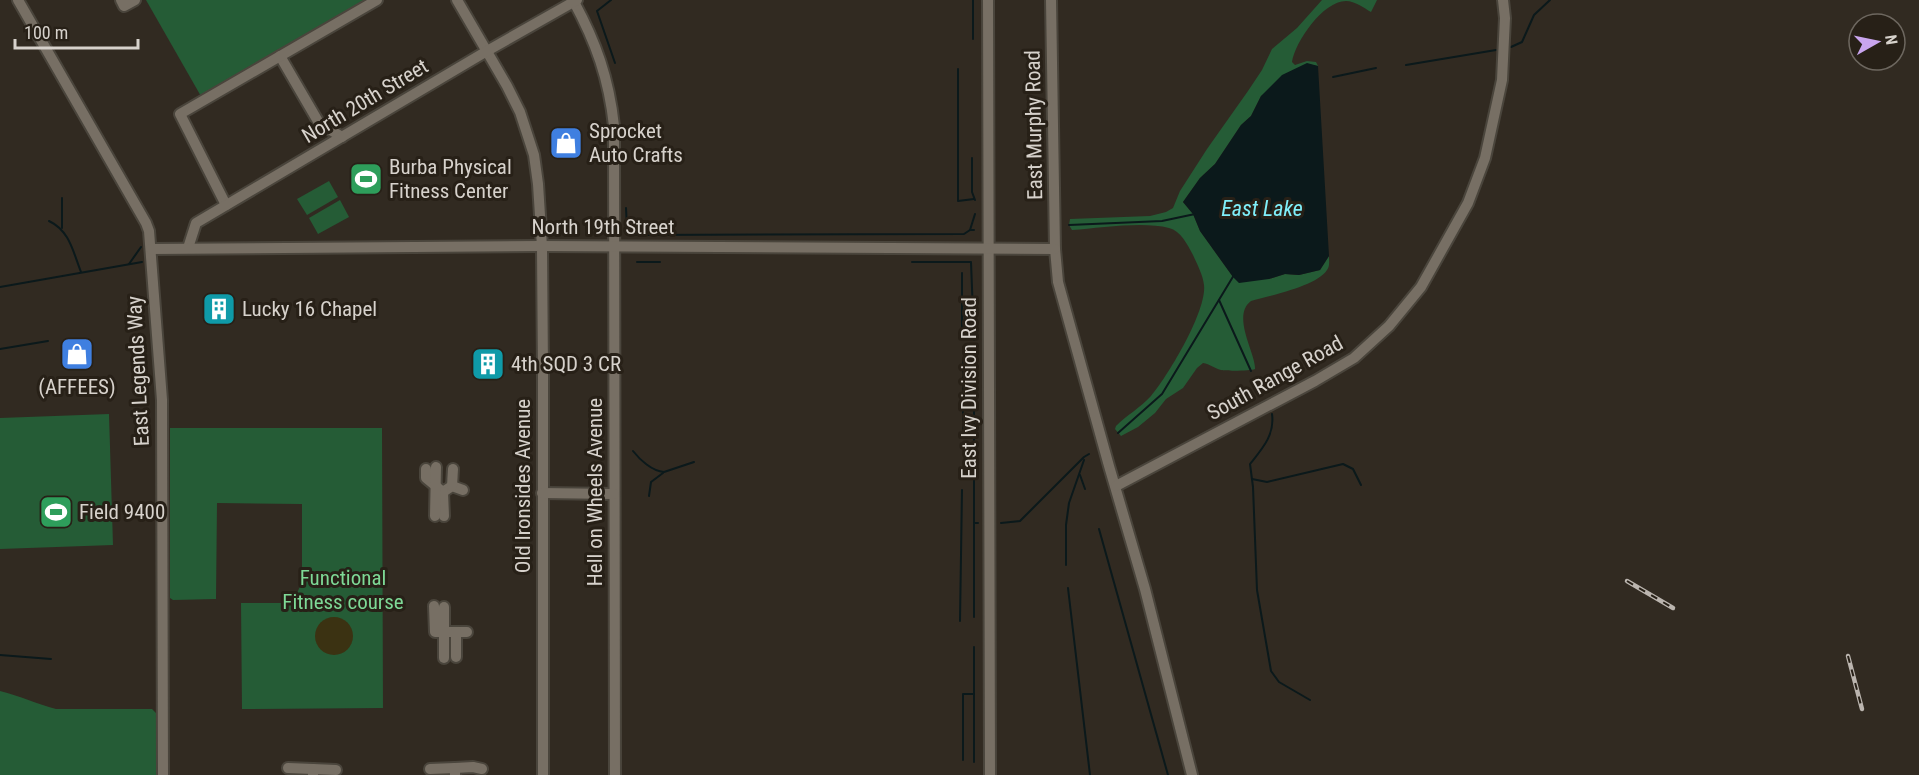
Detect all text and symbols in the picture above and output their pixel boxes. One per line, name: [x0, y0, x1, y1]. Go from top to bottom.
scale bar: [15, 12, 138, 50]
north arrow: [1847, 12, 1907, 72]
text: 100 m: [24, 22, 68, 43]
text: N: [1881, 33, 1901, 46]
street label: East Murphy Road: [1021, 50, 1047, 200]
street label: North 20th Street: [298, 54, 432, 148]
place label: Sprocket Auto Crafts: [589, 119, 683, 167]
shop icon: Sprocket Auto Crafts: [548, 125, 584, 161]
place label: Burba Physical Fitness Center: [389, 155, 512, 203]
sports icon: Burba Physical Fitness Center: [348, 161, 384, 197]
water label: East Lake: [1221, 196, 1303, 221]
street label: North 19th Street: [532, 215, 674, 239]
building icon: Lucky 16 Chapel: [201, 291, 237, 327]
street label: East Legends Way: [122, 295, 154, 447]
place label: Lucky 16 Chapel: [242, 297, 377, 321]
street label: East Ivy Division Road: [957, 297, 981, 479]
street label: South Range Road: [1203, 331, 1347, 425]
shop icon: (AFFEES): [59, 336, 95, 372]
building icon: 4th SQD 3 CR: [470, 346, 506, 382]
place label: 4th SQD 3 CR: [511, 352, 621, 376]
place label: (AFFEES): [38, 375, 116, 399]
street label: Hell on Wheels Avenue: [583, 398, 607, 586]
street label: Old Ironsides Avenue: [511, 399, 535, 573]
sports icon: Field 9400: [38, 494, 74, 530]
place label: Field 9400: [79, 500, 165, 524]
park label: Functional Fitness course: [282, 566, 404, 614]

